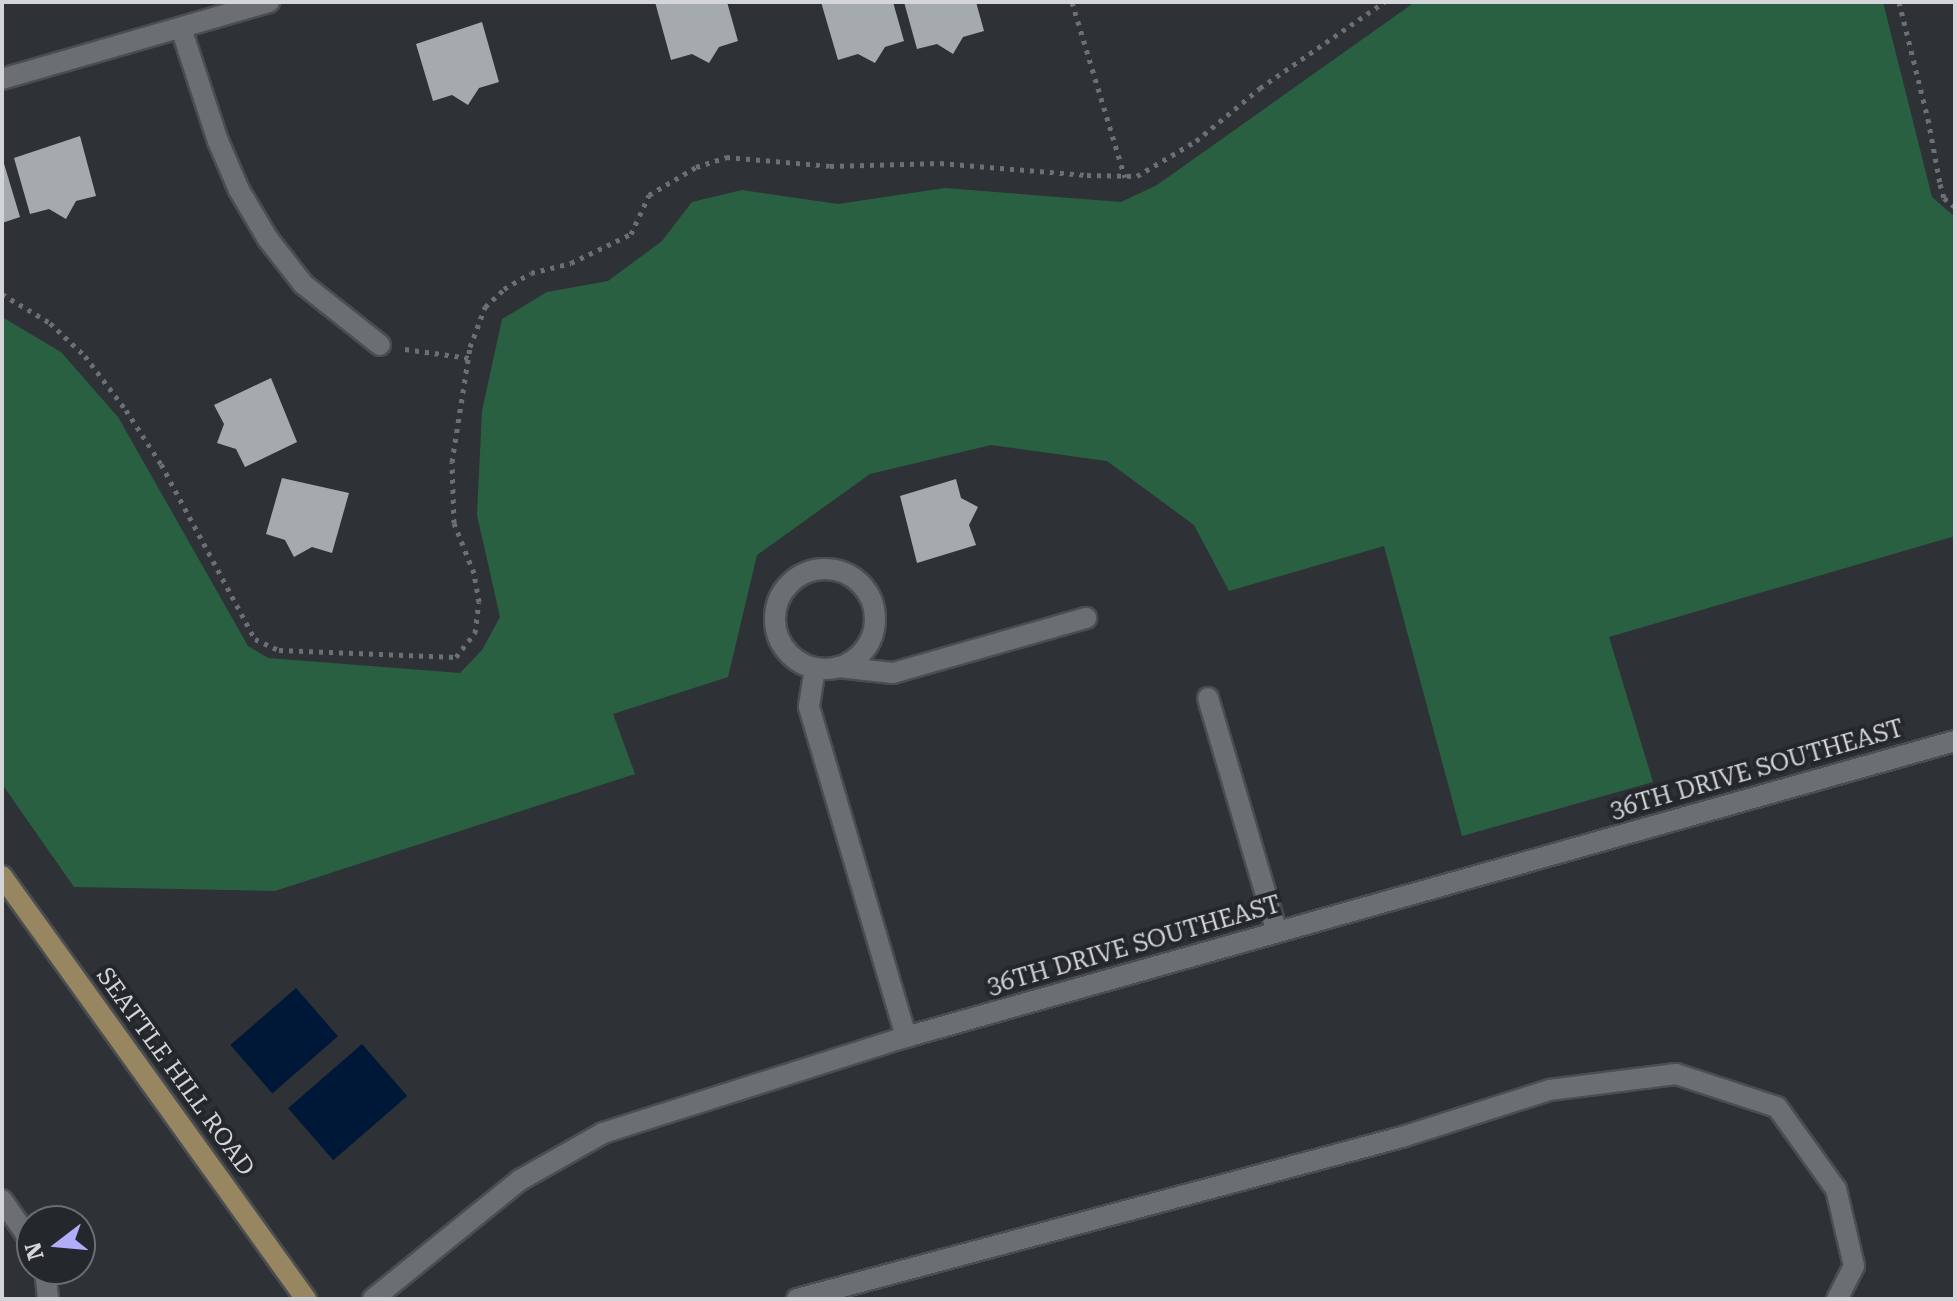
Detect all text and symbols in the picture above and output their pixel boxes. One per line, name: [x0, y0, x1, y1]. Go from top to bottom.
street label: 36TH DRIVE SOUTHEAST: [1607, 714, 1907, 826]
street label: 36TH DRIVE SOUTHEAST: [984, 890, 1284, 1002]
street label: SEATTLE HILL ROAD: [90, 962, 260, 1182]
north arrow: [16, 1205, 96, 1285]
text: N: [20, 1240, 49, 1263]

